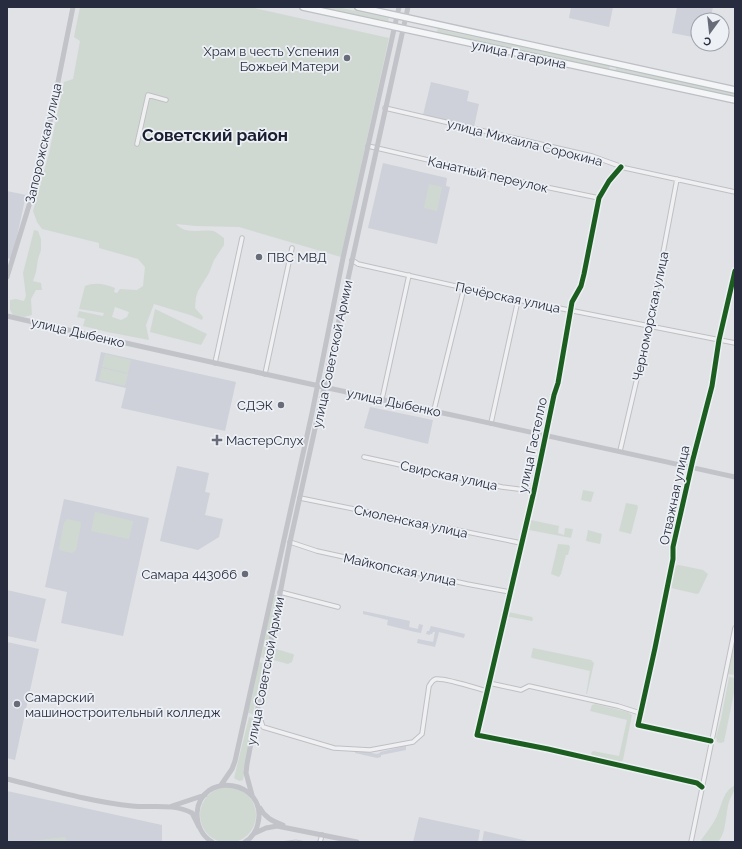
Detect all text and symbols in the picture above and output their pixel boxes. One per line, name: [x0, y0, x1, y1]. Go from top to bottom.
north arrow: [690, 12, 730, 52]
text: С: [702, 34, 713, 48]
street label: улица Гагарина: [470, 37, 568, 72]
place label: Храм в честь Успения Божьей Матери: [203, 44, 339, 74]
marker: Храм в честь Успения Божьей Матери: [342, 53, 352, 63]
street label: Запорожская улица: [22, 82, 65, 205]
street label: улица Михаила Сорокина: [446, 116, 604, 169]
district label: Советский район: [142, 125, 288, 145]
street label: Канатный переулок: [426, 153, 550, 196]
place label: ПВС МВД: [267, 250, 327, 265]
street label: Черноморская улица: [629, 250, 672, 382]
marker: ПВС МВД: [254, 252, 264, 262]
street label: улица Советской Армии: [309, 279, 356, 429]
street label: Печёрская улица: [454, 279, 562, 316]
street label: улица Дыбенко: [29, 314, 127, 351]
street label: улица Дыбенко: [345, 385, 443, 420]
street label: улица Гастелло: [515, 396, 550, 494]
place label: СДЭК: [237, 398, 273, 413]
marker: СДЭК: [276, 400, 286, 410]
place label: МастерСлух: [226, 433, 304, 448]
marker: МастерСлух: [211, 434, 223, 446]
street label: Отважная улица: [657, 444, 692, 546]
street label: Свирская улица: [399, 458, 499, 493]
street label: Смоленская улица: [353, 502, 469, 541]
street label: Майкопская улица: [342, 550, 458, 589]
place label: Самара 443066: [142, 567, 237, 582]
marker: Самара 443066: [240, 569, 250, 579]
street label: улица Советской Армии: [244, 596, 287, 747]
place label: Самарский машиностроительный колледж: [25, 690, 221, 720]
marker: Самарский машиностроительный колледж: [12, 699, 22, 709]

